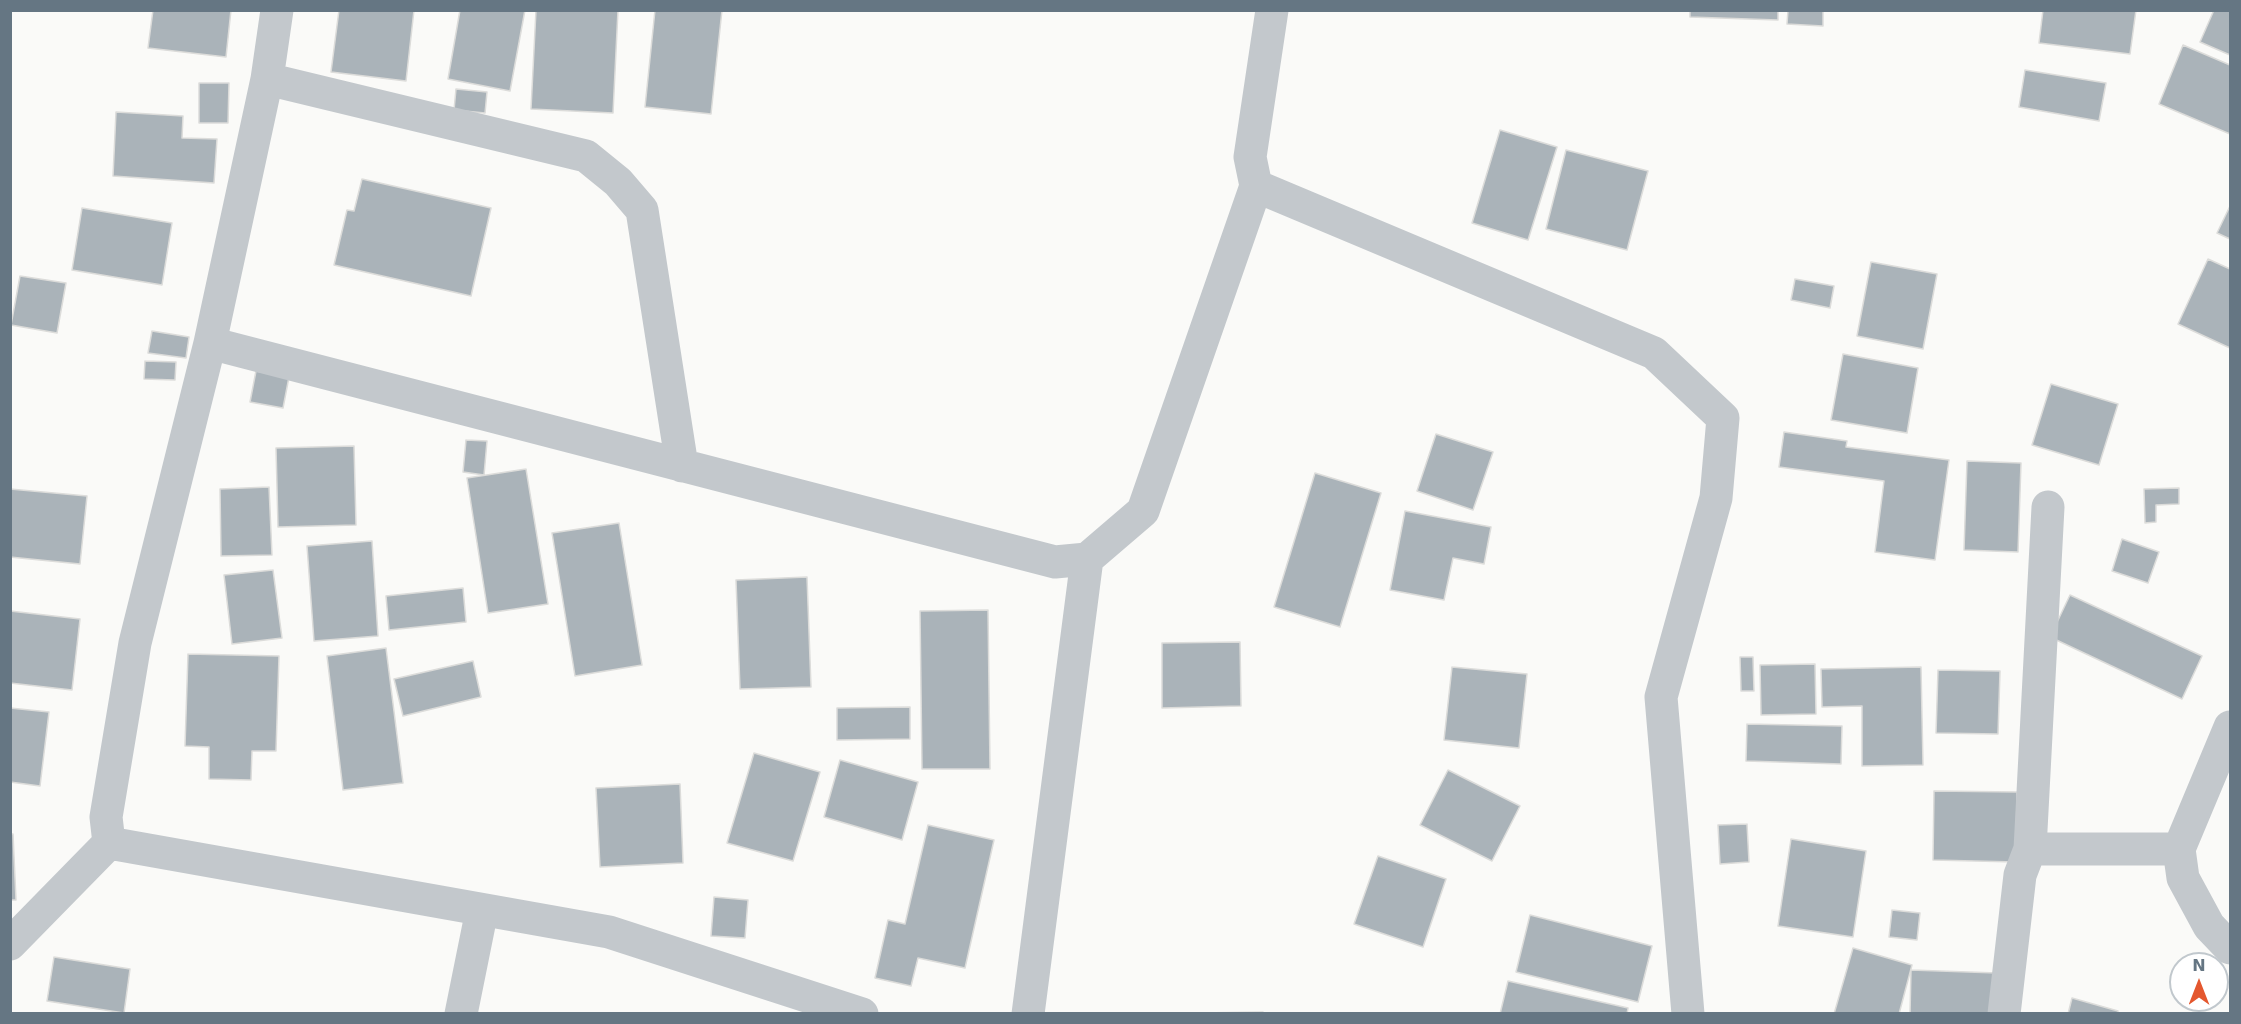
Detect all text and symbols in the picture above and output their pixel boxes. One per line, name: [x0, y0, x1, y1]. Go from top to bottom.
north arrow: [2169, 952, 2229, 1012]
text: N: [2192, 956, 2206, 975]

